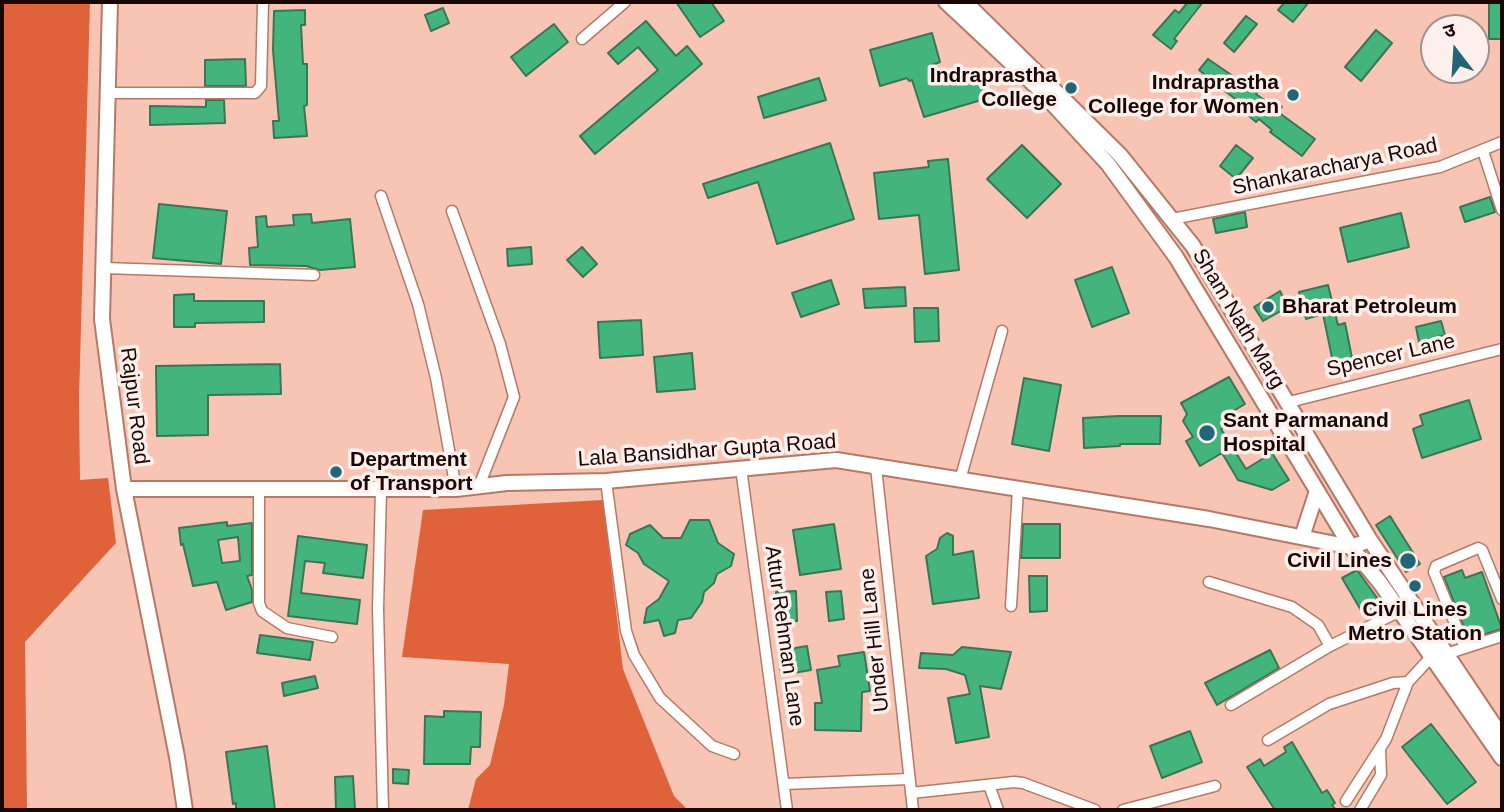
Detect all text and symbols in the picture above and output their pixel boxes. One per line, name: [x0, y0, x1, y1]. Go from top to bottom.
north arrow: [1420, 14, 1490, 84]
text: उ: [1441, 19, 1458, 42]
place label: Indraprastha College: [930, 63, 1057, 113]
place label: Indraprastha College for Women: [1088, 70, 1279, 120]
marker: Indraprastha College: [1063, 80, 1079, 96]
marker: Indraprastha College for Women: [1285, 87, 1301, 103]
street label: Shankaracharya Road: [1230, 133, 1440, 201]
street label: Sham Nath Marg: [1186, 244, 1290, 394]
place label: Bharat Petroleum: [1282, 294, 1457, 320]
marker: Bharat Petroleum: [1260, 299, 1276, 315]
street label: Spencer Lane: [1324, 329, 1458, 383]
street label: Rajpur Road: [114, 346, 154, 466]
place label: Sant Parmanand Hospital: [1223, 408, 1389, 458]
marker: Sant Parmanand Hospital: [1197, 423, 1217, 443]
street label: Lala Bansidhar Gupta Road: [577, 429, 837, 473]
place label: Department of Transport: [350, 447, 473, 497]
marker: Department of Transport: [328, 464, 344, 480]
street label: Attur Rehman Lane: [759, 544, 809, 728]
place label: Civil Lines: [1287, 548, 1392, 574]
marker: Civil Lines: [1398, 551, 1418, 571]
street label: Under Hill Lane: [855, 567, 895, 713]
marker: Civil Lines Metro Station: [1407, 578, 1423, 594]
place label: Civil Lines Metro Station: [1348, 597, 1482, 647]

